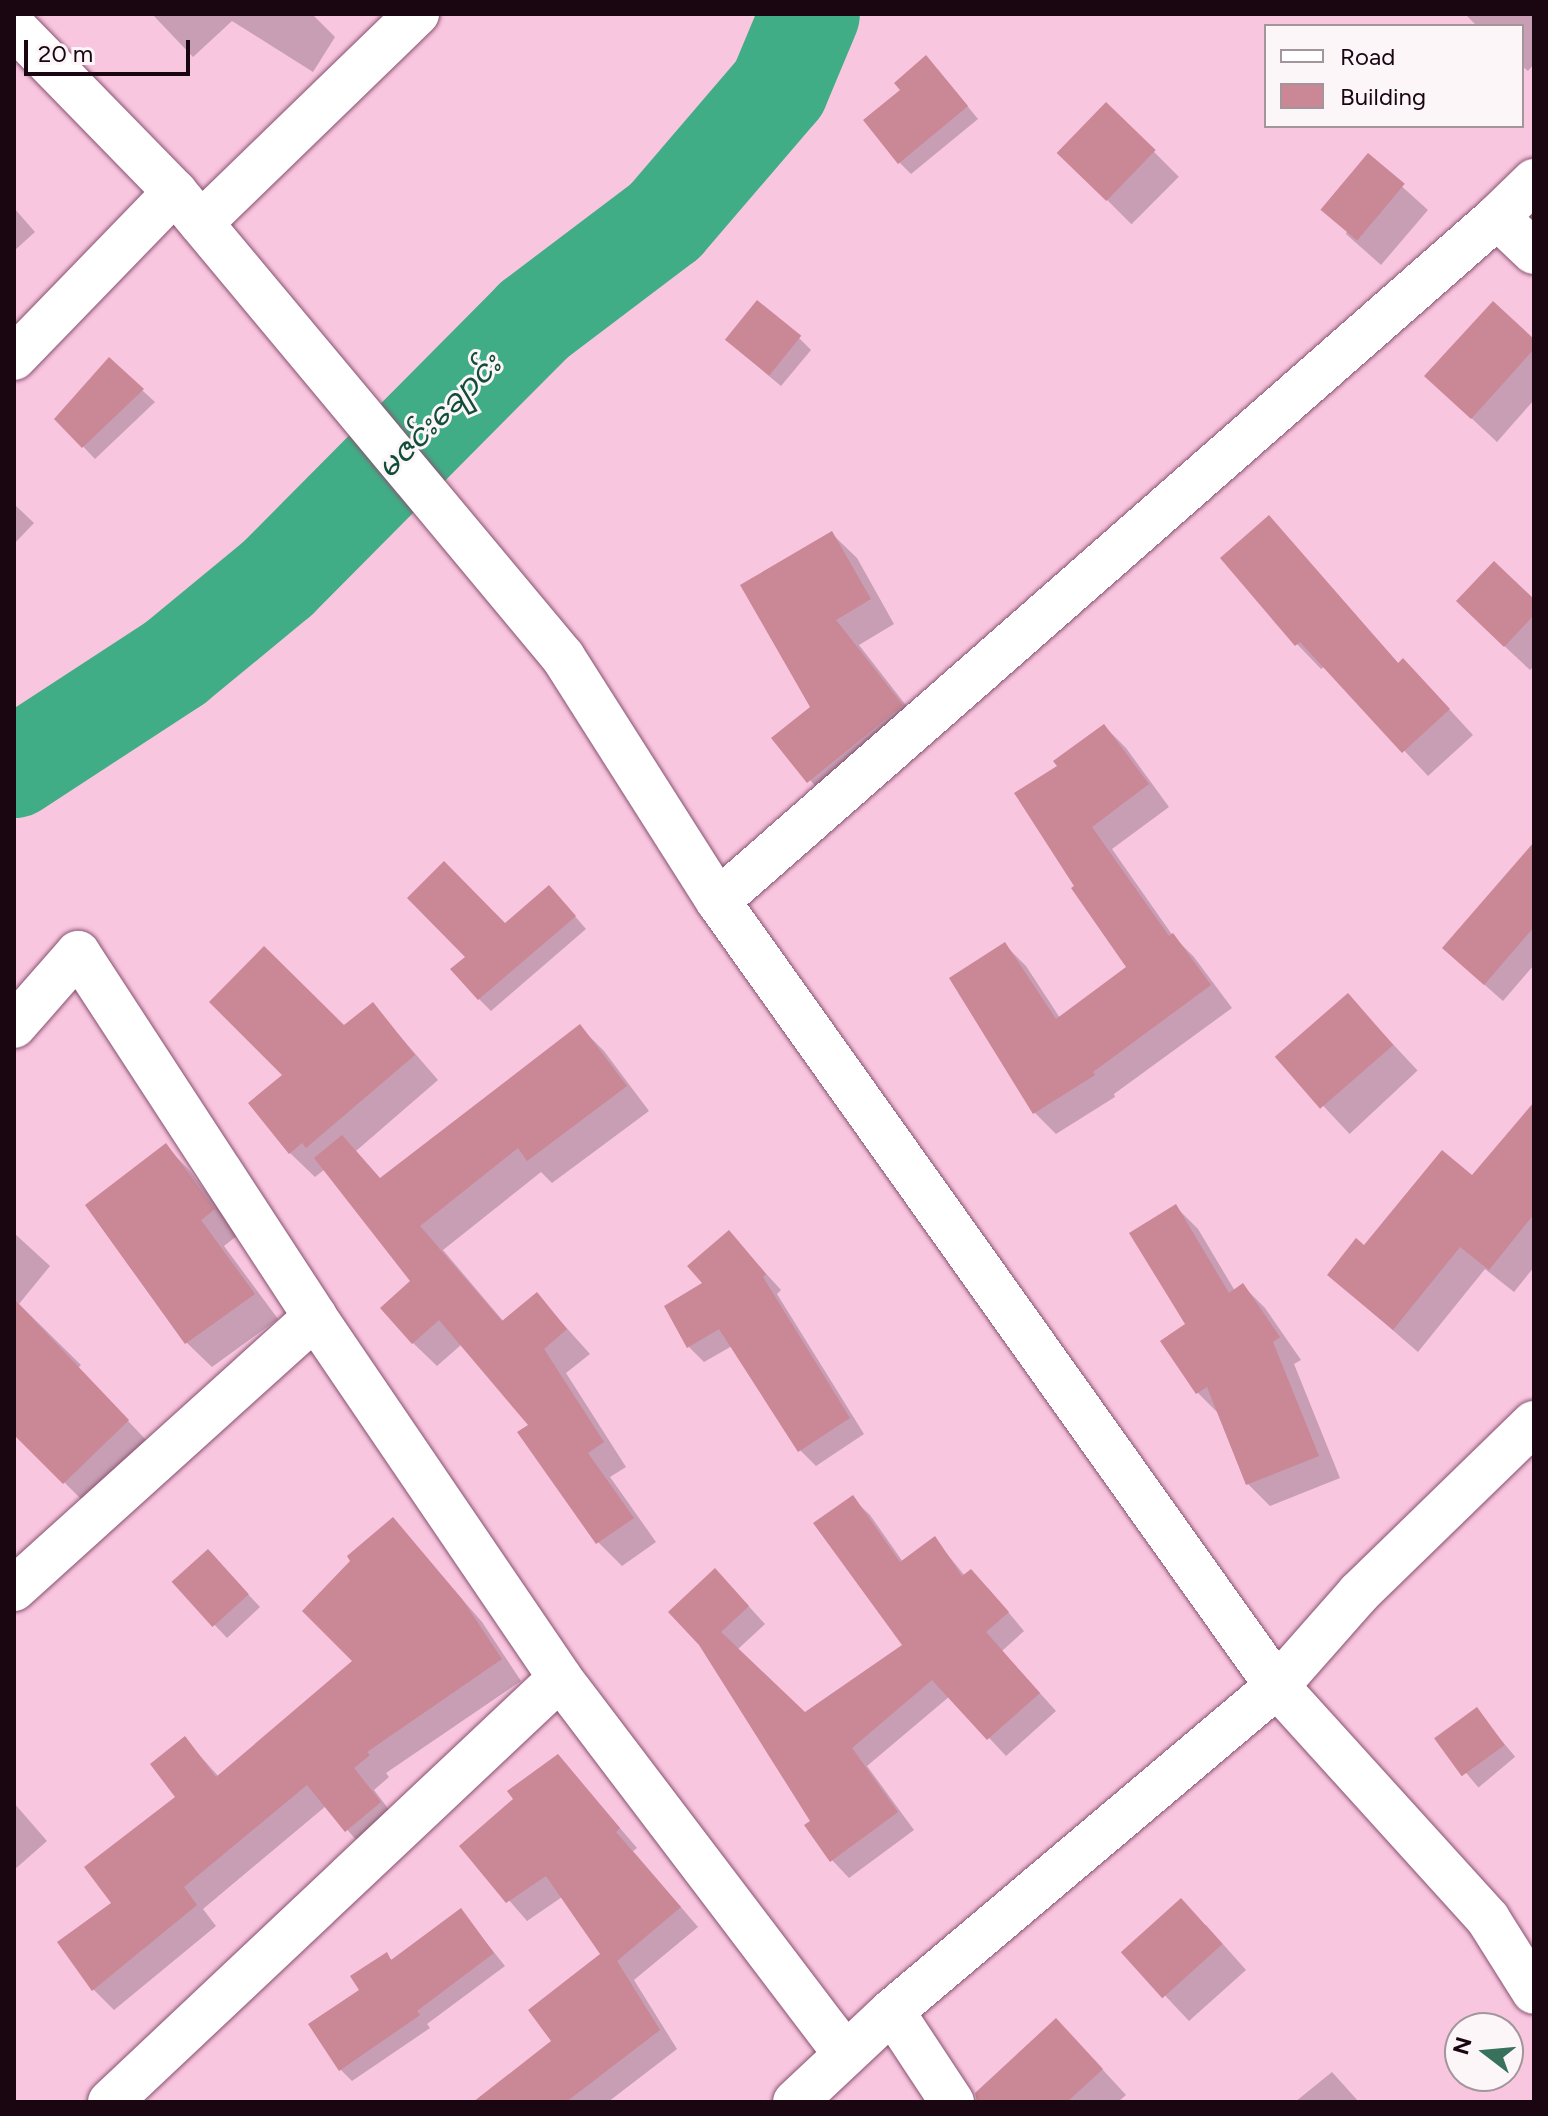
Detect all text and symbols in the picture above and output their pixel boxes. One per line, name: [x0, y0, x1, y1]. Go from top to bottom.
scale bar: [28, 24, 194, 74]
legend: [1264, 24, 1524, 128]
text: 20 m: [38, 39, 93, 68]
text: Road: [1340, 42, 1395, 71]
text: Building: [1340, 82, 1426, 111]
water label: မဇင်းချောင်း: [369, 346, 509, 486]
north arrow: [1444, 2012, 1524, 2092]
text: N: [1447, 2034, 1478, 2058]

